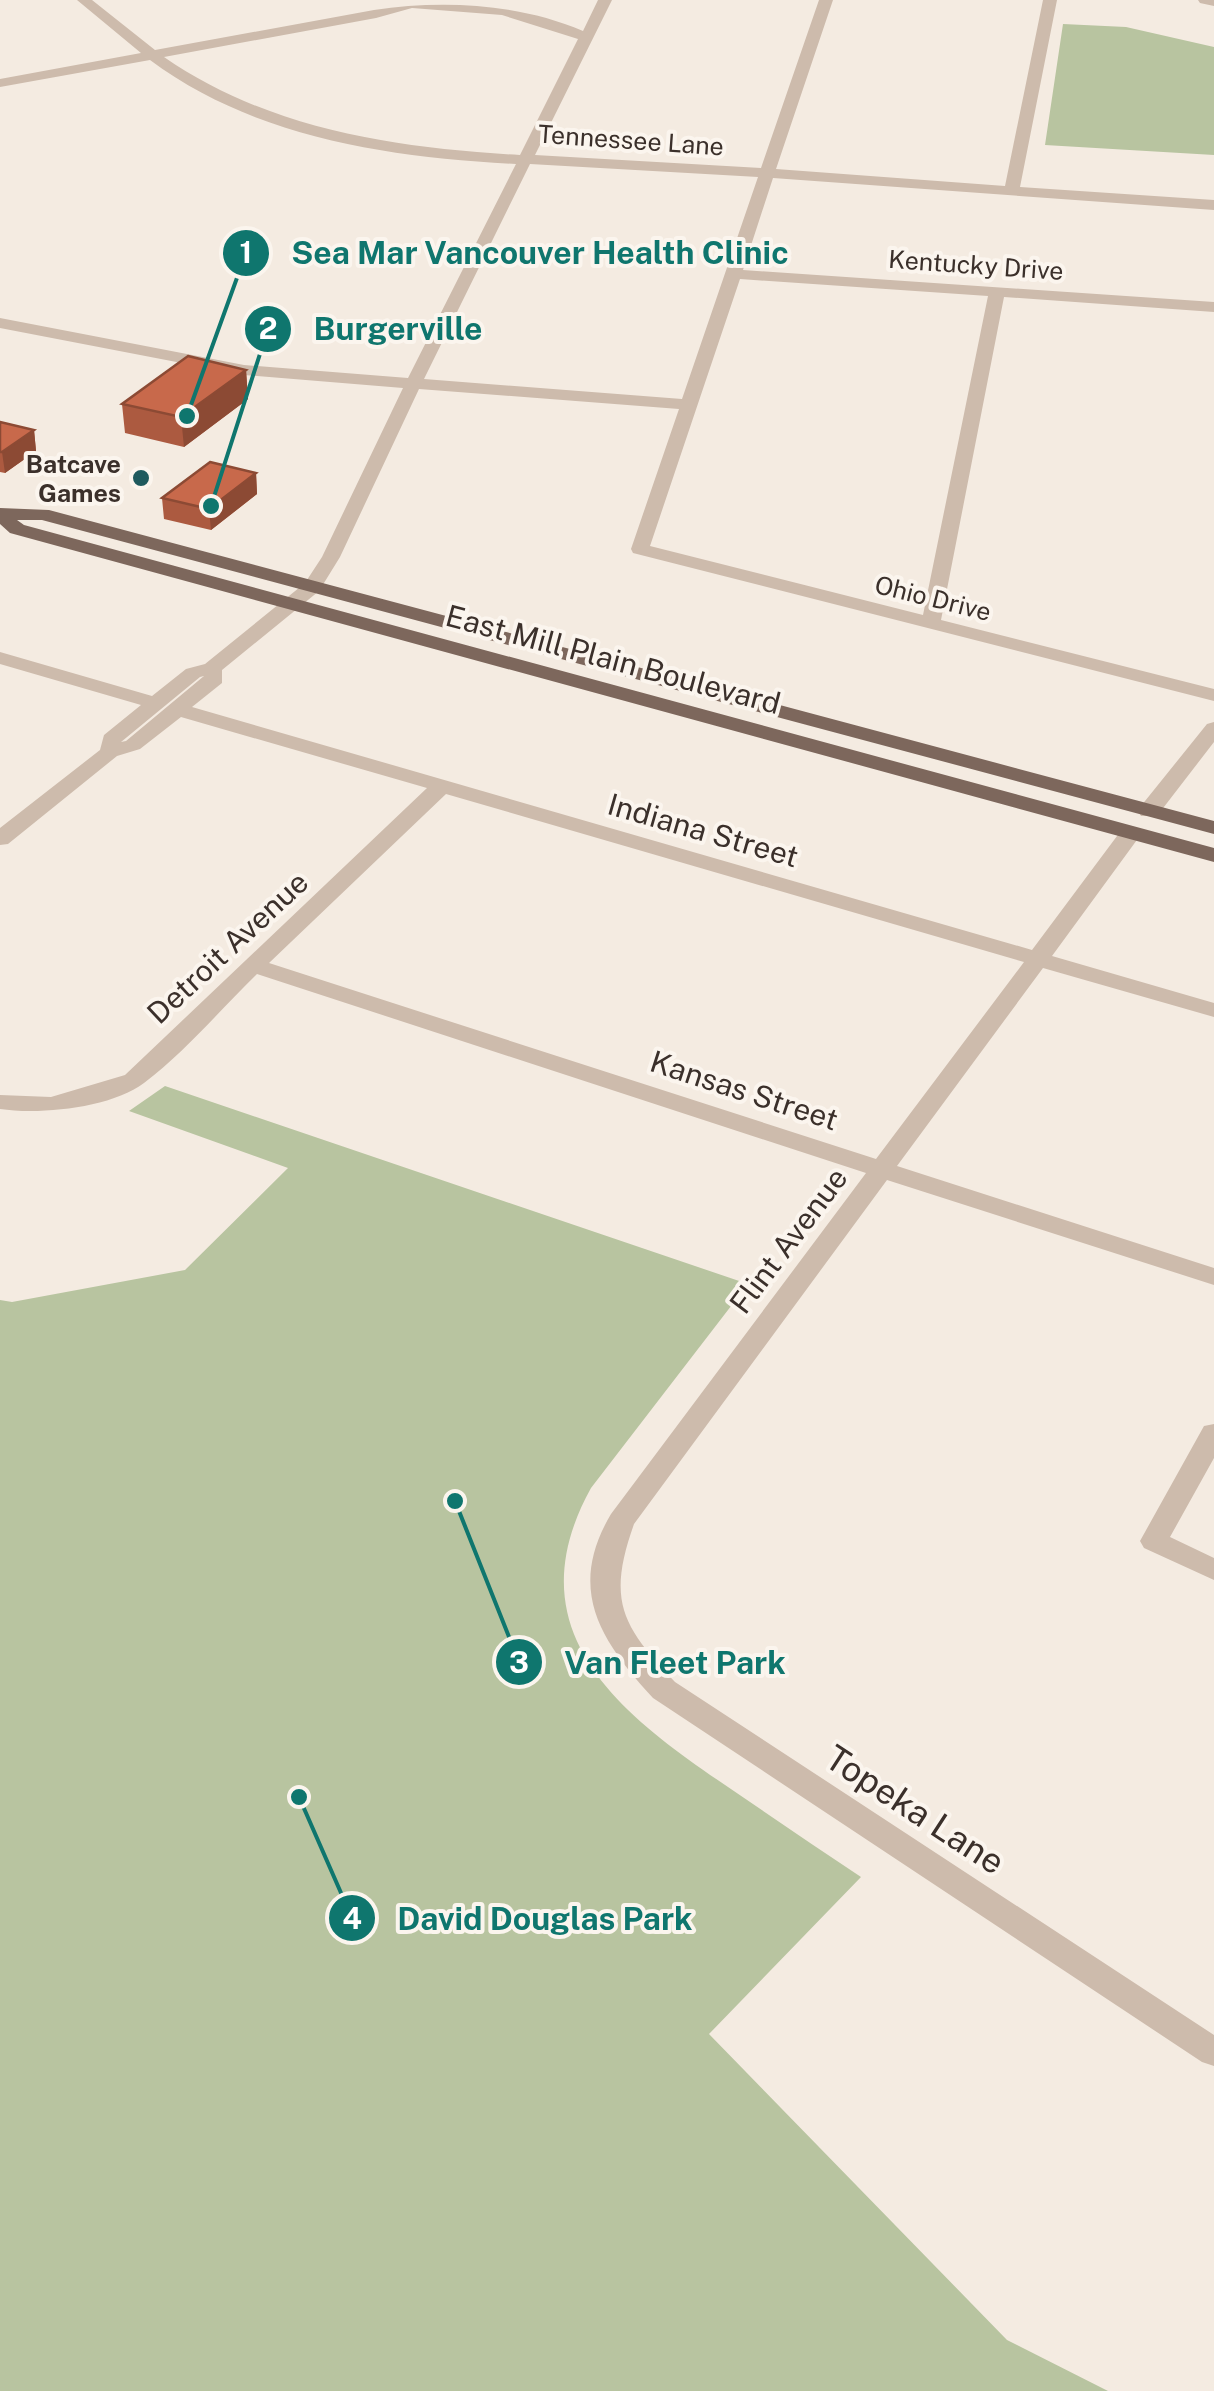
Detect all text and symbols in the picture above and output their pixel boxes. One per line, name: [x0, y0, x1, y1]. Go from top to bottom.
street label: Tennessee Lane: [537, 119, 725, 161]
callout: Sea Mar Vancouver Health Clinic: [221, 222, 809, 284]
text: 1: [240, 234, 252, 270]
text: Sea Mar Vancouver Health Clinic: [291, 234, 789, 271]
street label: Kentucky Drive: [887, 244, 1065, 286]
callout: Burgerville: [243, 298, 502, 360]
text: 2: [258, 310, 278, 346]
text: Burgerville: [313, 310, 483, 347]
place label: Batcave Games: [26, 449, 121, 508]
marker: Batcave Games: [130, 467, 152, 489]
street label: Ohio Drive: [872, 569, 994, 627]
street label: East Mill Plain Boulevard: [442, 597, 785, 721]
street label: Indiana Street: [604, 786, 803, 874]
street label: Detroit Avenue: [139, 864, 315, 1031]
street label: Kansas Street: [646, 1043, 843, 1137]
street label: Flint Avenue: [722, 1160, 855, 1320]
callout: Van Fleet Park: [494, 1631, 806, 1693]
text: 3: [509, 1644, 529, 1680]
text: Van Fleet Park: [564, 1644, 786, 1681]
street label: Topeka Lane: [818, 1737, 1012, 1883]
callout: David Douglas Park: [327, 1887, 713, 1949]
text: 4: [342, 1900, 362, 1936]
text: David Douglas Park: [397, 1900, 693, 1937]

